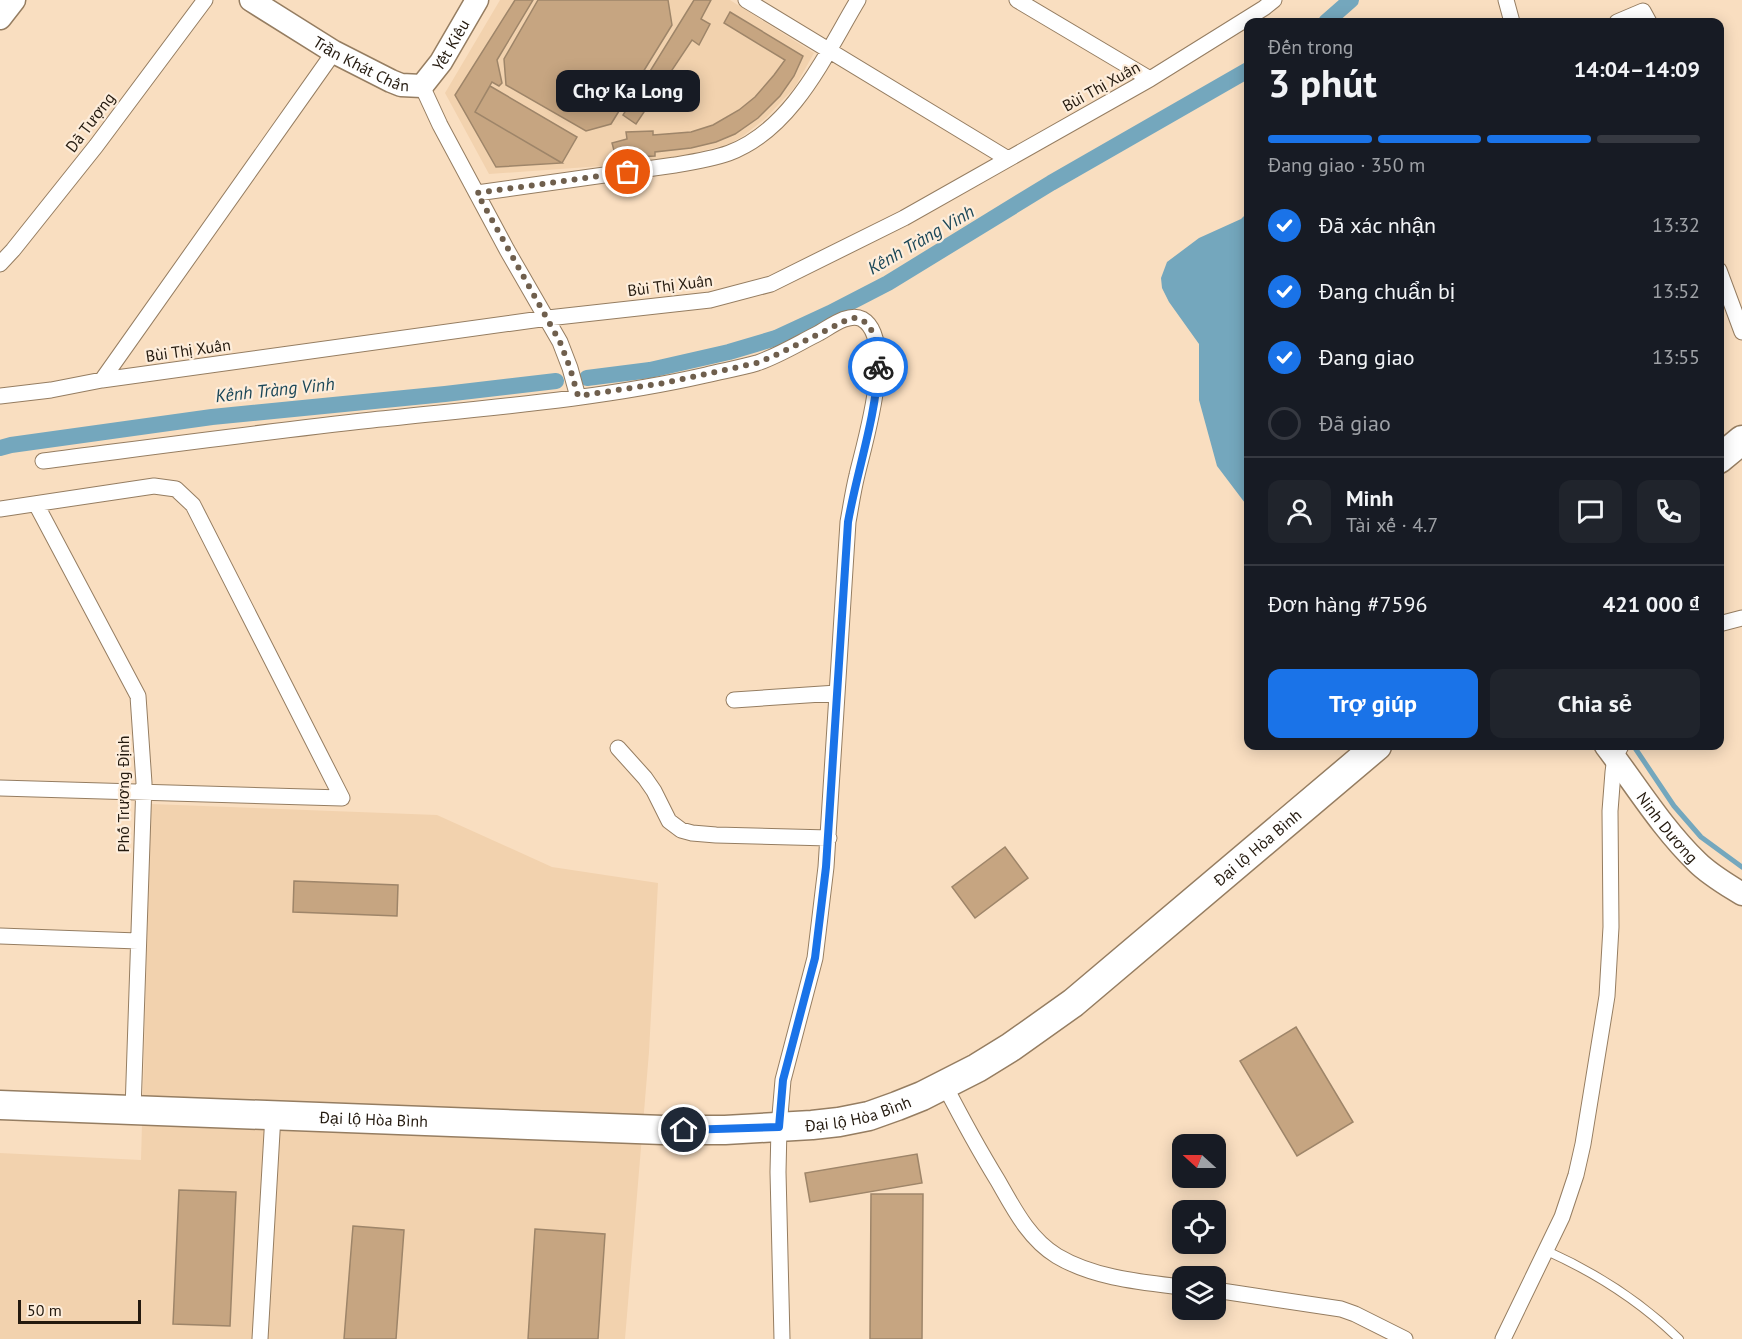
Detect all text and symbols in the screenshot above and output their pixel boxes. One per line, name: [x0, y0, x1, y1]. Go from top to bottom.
street label: Yết Kiêu: [428, 16, 474, 75]
street label: Trần Khát Chân: [309, 32, 410, 95]
text: Đến trong: [1268, 34, 1354, 60]
text: 14:04–14:09: [1574, 55, 1700, 83]
street label: Bùi Thị Xuân: [1059, 56, 1143, 116]
text: 3 phút: [1268, 57, 1377, 108]
callout: Chợ Ka Long: [556, 70, 700, 112]
text: Chợ Ka Long: [573, 78, 683, 104]
street label: Dã Tượng: [61, 88, 119, 156]
pin: [602, 146, 653, 197]
text: Đang giao · 350 m: [1268, 152, 1425, 178]
icon: bag: [611, 155, 644, 188]
water label: Kênh Tràng Vinh: [863, 200, 978, 279]
icon: check: [1268, 209, 1301, 242]
text: Đã xác nhận: [1319, 211, 1436, 239]
text: 13:32: [1652, 212, 1700, 238]
street label: Bùi Thị Xuân: [626, 270, 714, 300]
icon: check: [1268, 275, 1301, 308]
text: Đang chuẩn bị: [1319, 277, 1455, 305]
text: 13:52: [1652, 278, 1700, 304]
street label: Bùi Thị Xuân: [144, 334, 232, 366]
courier: [848, 337, 908, 397]
icon: check: [1268, 341, 1301, 374]
text: Đang giao: [1319, 343, 1415, 371]
text: 13:55: [1652, 344, 1700, 370]
icon: bike: [862, 351, 895, 384]
water label: Kênh Tràng Vinh: [214, 372, 336, 407]
text: Đã giao: [1319, 409, 1391, 437]
button: person: [1268, 480, 1331, 543]
button: chat: [1559, 480, 1622, 543]
button: phone: [1637, 480, 1700, 543]
text: Minh: [1346, 484, 1394, 512]
text: Tài xế · 4.7: [1346, 512, 1438, 538]
text: Đơn hàng #7596: [1268, 590, 1427, 618]
text: 421 000 ₫: [1603, 590, 1700, 618]
button: Trợ giúp: [1268, 669, 1478, 738]
button: Chia sẻ: [1490, 669, 1700, 738]
street label: Phố Trương Định: [113, 735, 133, 853]
street label: Ninh Dương: [1633, 788, 1702, 867]
street label: Đại lộ Hòa Bình: [1209, 805, 1305, 891]
street label: Đại lộ Hòa Bình: [804, 1091, 914, 1135]
pin: [658, 1104, 709, 1155]
street label: Đại lộ Hòa Bình: [318, 1107, 428, 1131]
icon: home: [667, 1113, 700, 1146]
north arrow: [1172, 1134, 1226, 1188]
map controls: [1172, 1134, 1226, 1320]
button: locate: [1172, 1200, 1226, 1254]
button: layers: [1172, 1266, 1226, 1320]
scale bar: [18, 1297, 141, 1324]
text: 50 m: [27, 1300, 62, 1320]

